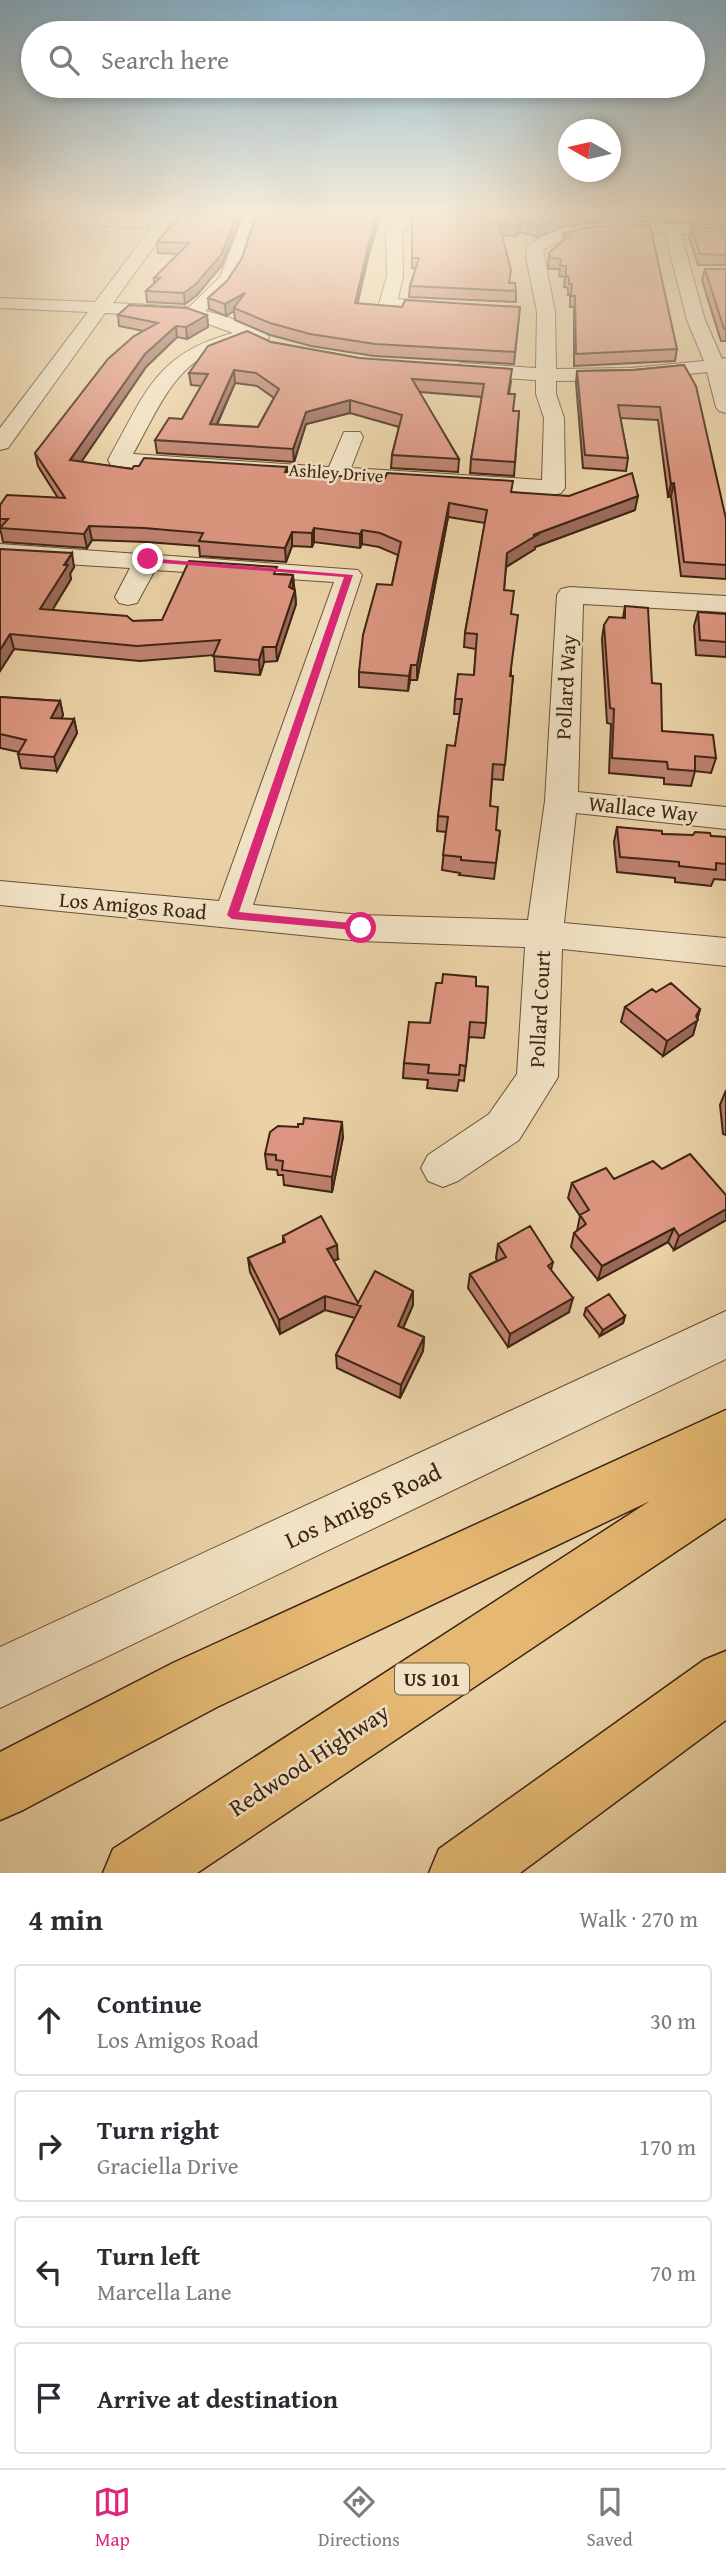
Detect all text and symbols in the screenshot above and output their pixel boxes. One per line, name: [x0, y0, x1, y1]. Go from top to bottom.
search box: [21, 21, 705, 98]
text: Search here: [101, 40, 229, 79]
icon: search: [45, 41, 83, 79]
north arrow: [558, 119, 621, 182]
street label: Ashley Drive: [288, 456, 384, 489]
route end: [132, 543, 163, 574]
street label: Pollard Way: [547, 633, 584, 740]
street label: Wallace Way: [587, 787, 700, 830]
street label: Los Amigos Road: [58, 884, 209, 927]
route start: [345, 912, 376, 943]
street label: Pollard Court: [521, 949, 558, 1068]
street label: Los Amigos Road: [279, 1454, 447, 1557]
road number: US 101: [395, 1664, 469, 1694]
street label: Redwood Highway: [222, 1694, 396, 1825]
text: 4 min: [28, 1897, 103, 1941]
text: Walk · 270 m: [579, 1902, 698, 1935]
text: Continue: [97, 1984, 202, 2023]
icon: ahead: [30, 2001, 68, 2039]
text: 30 m: [650, 2004, 696, 2037]
text: Los Amigos Road: [97, 2023, 259, 2056]
text: Turn right: [97, 2110, 219, 2149]
icon: right: [30, 2127, 68, 2165]
text: 170 m: [639, 2130, 696, 2163]
text: Graciella Drive: [97, 2149, 239, 2182]
text: Turn left: [97, 2236, 200, 2275]
icon: left: [30, 2253, 68, 2291]
text: 70 m: [650, 2256, 696, 2289]
text: Marcella Lane: [97, 2275, 232, 2308]
icon: arrive: [30, 2379, 68, 2417]
text: Arrive at destination: [97, 2379, 338, 2418]
tab: Map: [93, 2483, 131, 2553]
tab: Directions: [318, 2483, 400, 2553]
tab: Saved: [587, 2483, 633, 2553]

